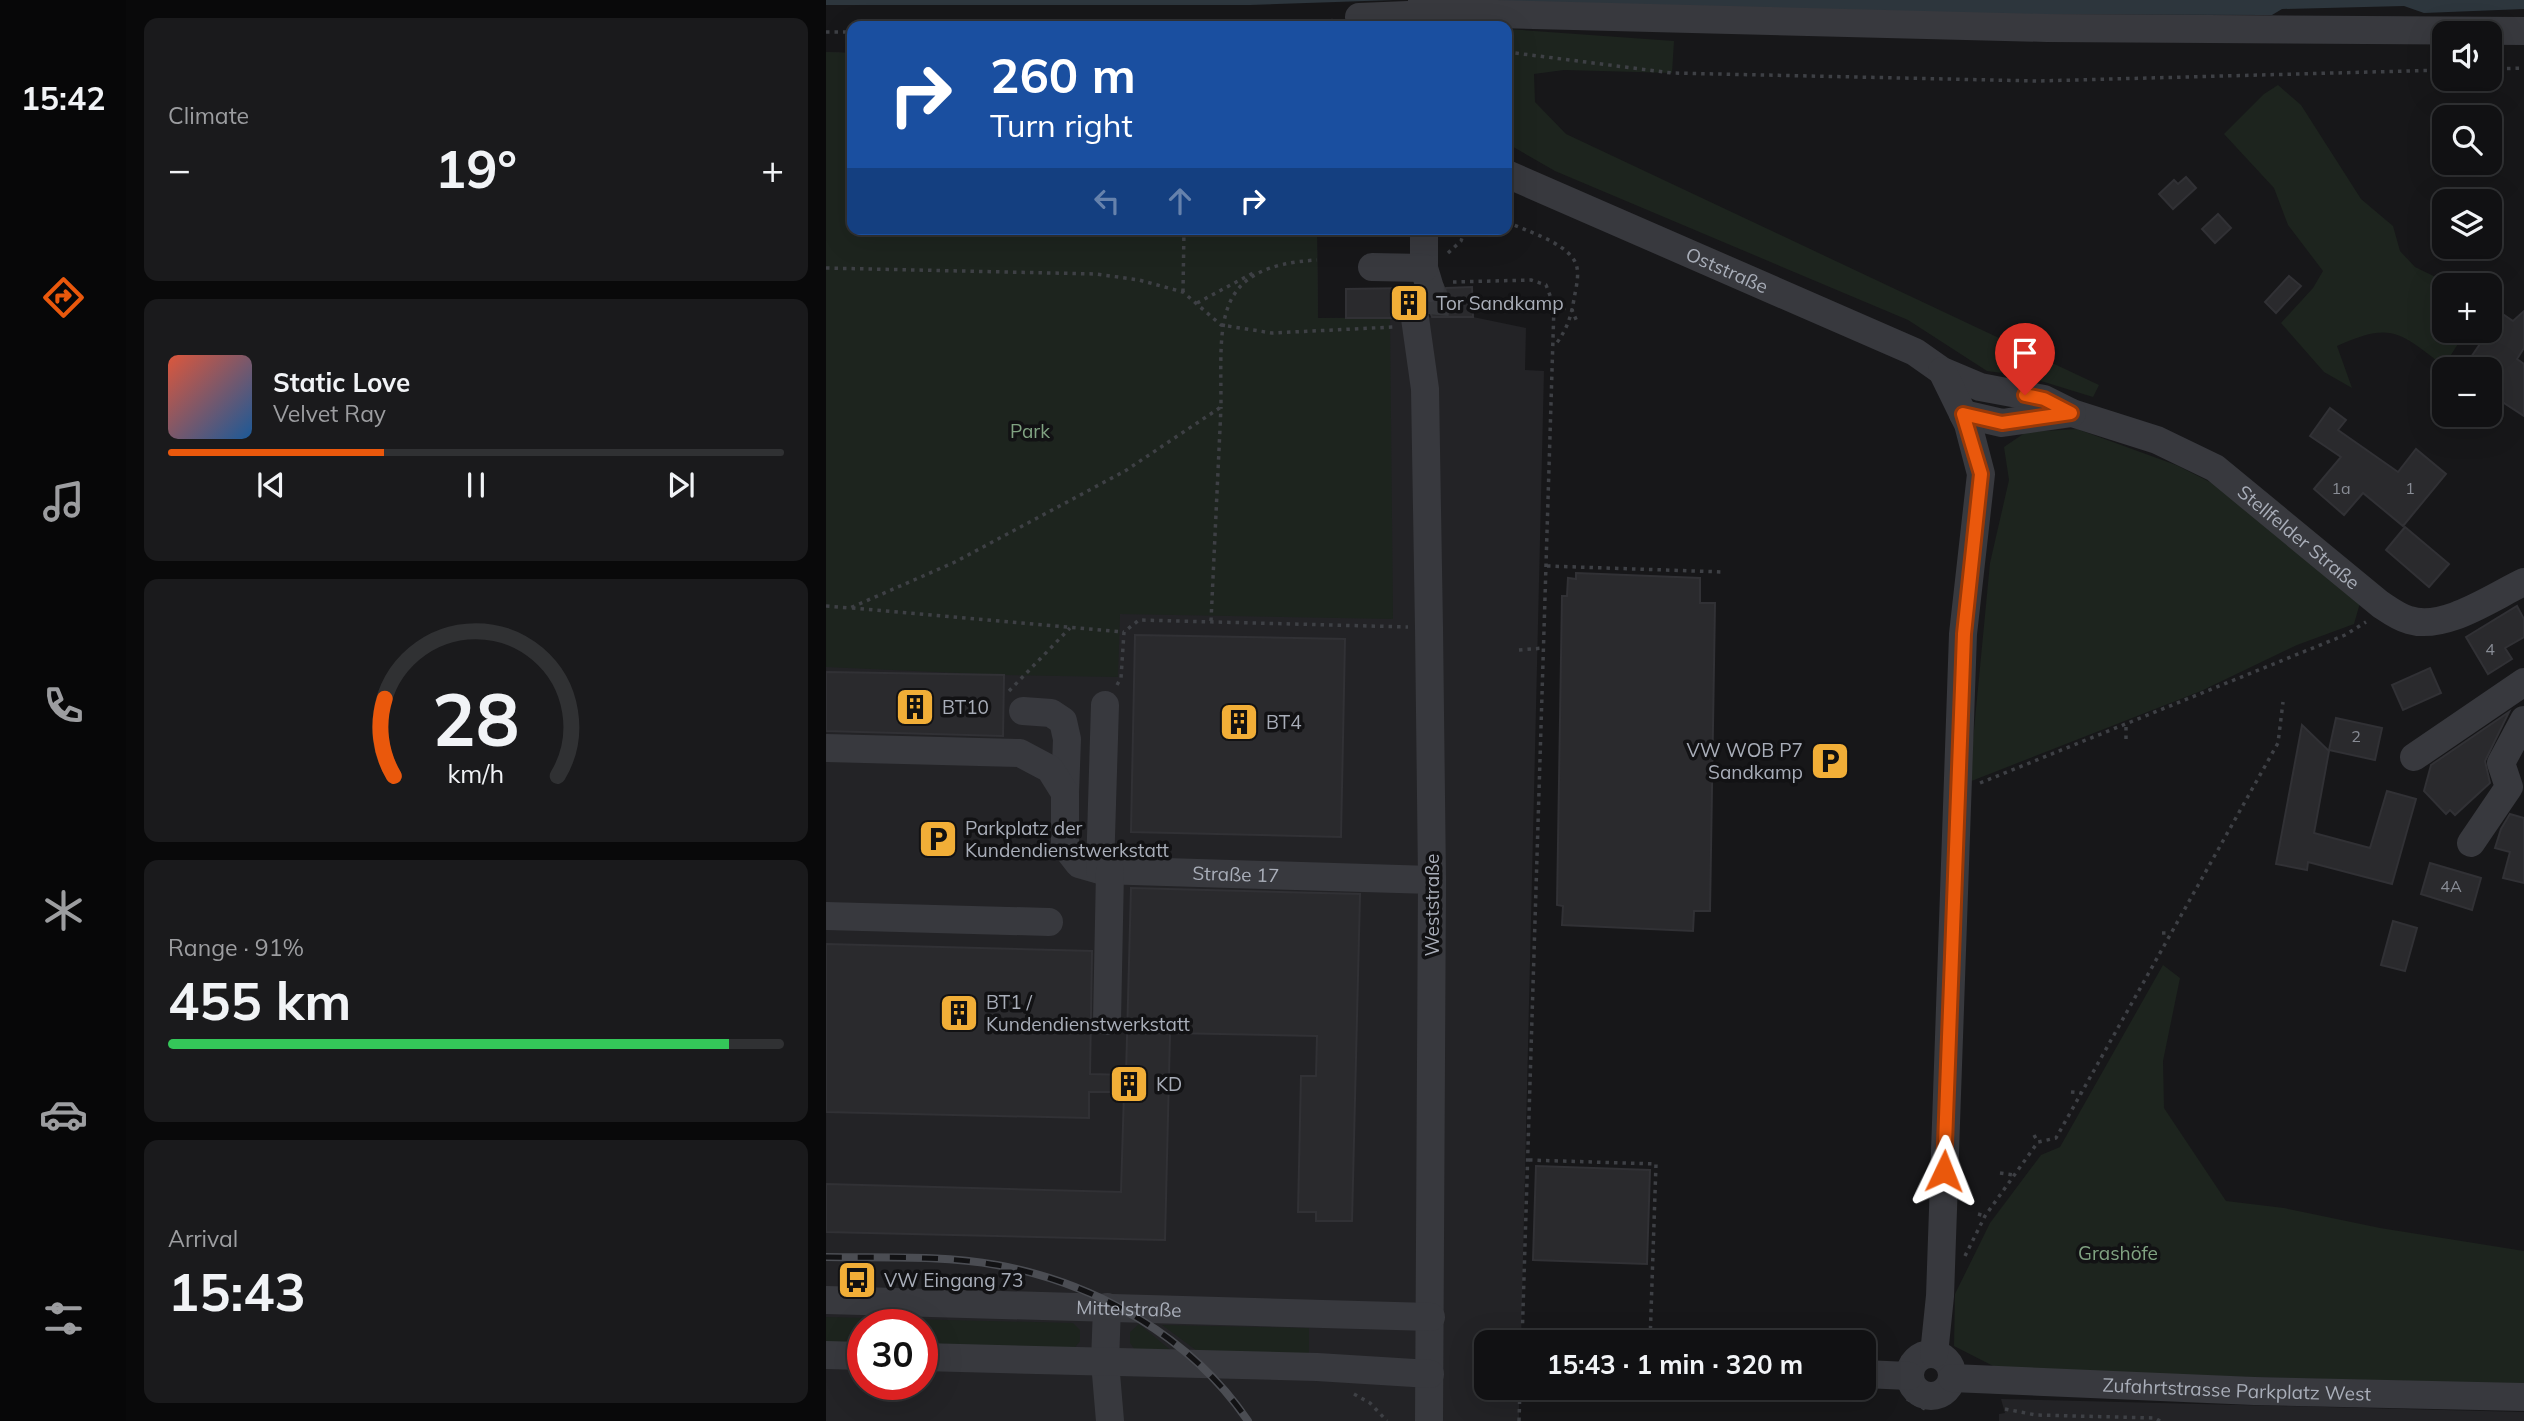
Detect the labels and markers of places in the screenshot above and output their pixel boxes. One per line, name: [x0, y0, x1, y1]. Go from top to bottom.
building icon: Tor Sandkamp: [1388, 282, 1430, 324]
place label: Tor Sandkamp: [1436, 291, 1564, 315]
pin: [1995, 323, 2055, 395]
building icon: BT10: [894, 686, 936, 728]
place label: BT10: [942, 695, 989, 719]
building icon: BT4: [1218, 701, 1260, 743]
place label: BT4: [1266, 710, 1302, 734]
place label: VW WOB P7 Sandkamp: [1687, 738, 1803, 784]
parking icon: VW WOB P7 Sandkamp: [1809, 740, 1851, 782]
place label: Parkplatz der Kundendienstwerkstatt: [965, 816, 1169, 862]
parking icon: Parkplatz der Kundendienstwerkstatt: [917, 818, 959, 860]
place label: BT1 / Kundendienstwerkstatt: [986, 990, 1190, 1036]
building icon: BT1 / Kundendienstwerkstatt: [938, 992, 980, 1034]
building icon: KD: [1108, 1063, 1150, 1105]
place label: KD: [1156, 1072, 1182, 1096]
bus stop icon: VW Eingang 73: [836, 1259, 878, 1301]
place label: VW Eingang 73: [884, 1268, 1023, 1292]

